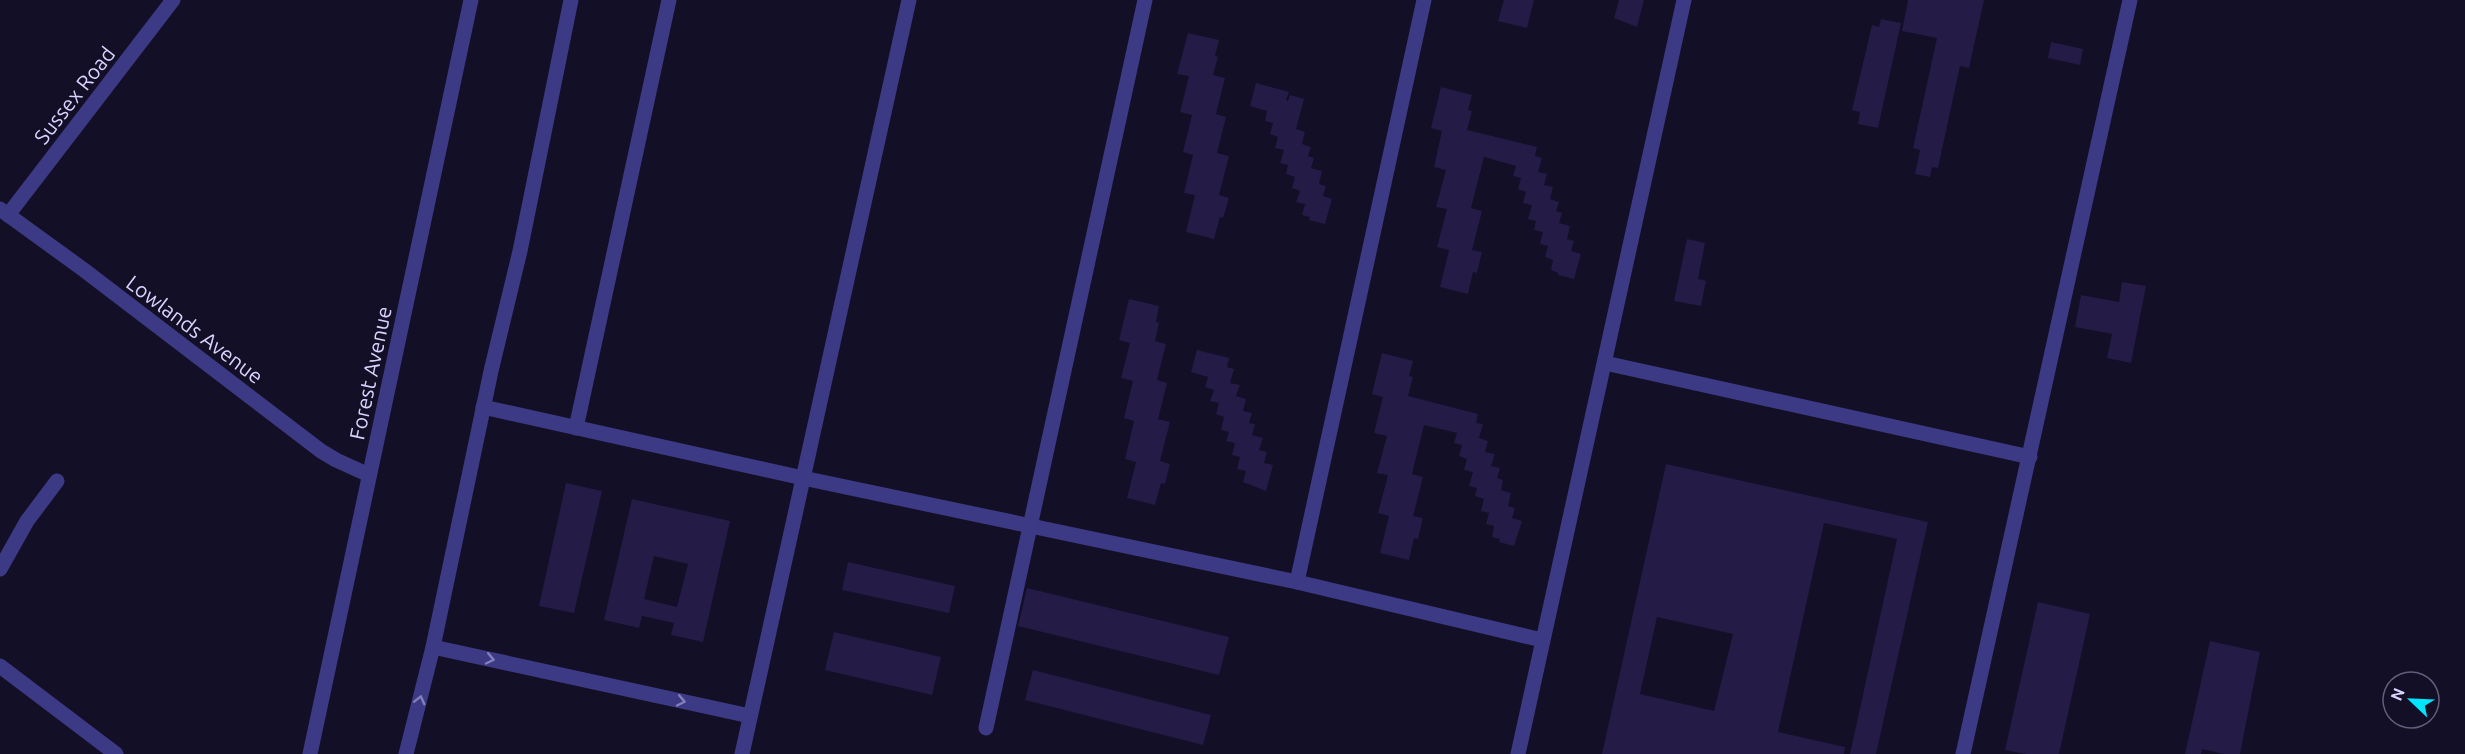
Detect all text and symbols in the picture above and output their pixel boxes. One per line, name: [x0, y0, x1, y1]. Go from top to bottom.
street label: Sussex Road: [29, 42, 119, 148]
street label: Lowlands Avenue: [122, 270, 268, 388]
street label: Forest Avenue: [344, 304, 396, 442]
one-way arrow: [485, 652, 495, 665]
north arrow: [2381, 670, 2441, 730]
text: N: [2387, 685, 2408, 703]
one-way arrow: [675, 694, 685, 707]
one-way arrow: [412, 696, 425, 706]

